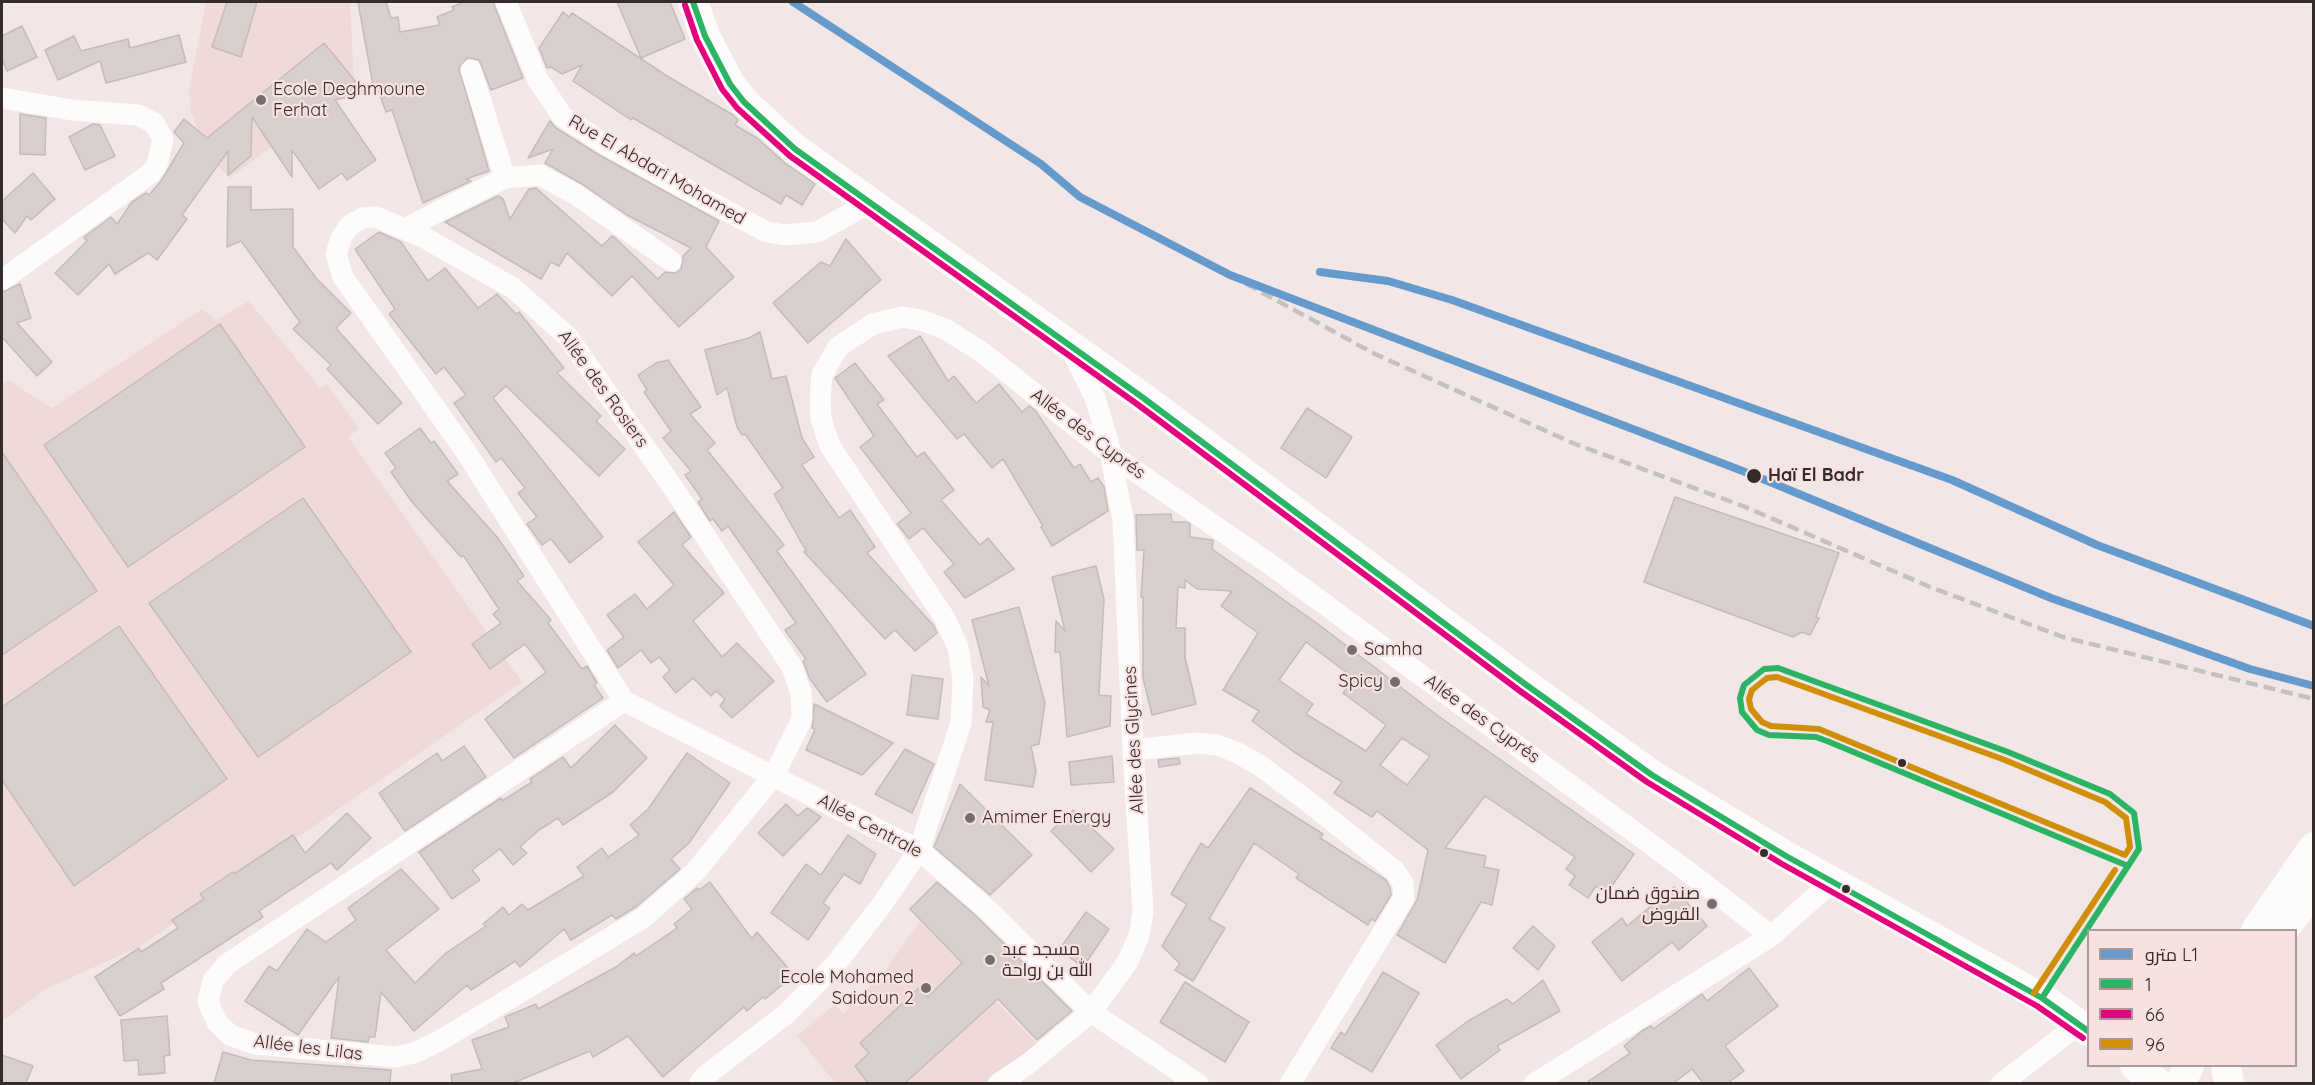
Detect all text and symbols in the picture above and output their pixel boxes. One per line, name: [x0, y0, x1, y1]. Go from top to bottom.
place label: Ecole Deghmoune Ferhat: [273, 79, 425, 122]
marker: Ecole Deghmoune Ferhat: [254, 93, 268, 107]
street label: Rue El Abdari Mohamed: [565, 110, 749, 230]
street label: Allée des Rosiers: [553, 326, 653, 452]
street label: Allée des Cyprés: [1027, 384, 1149, 484]
place label: Haï El Badr: [1768, 465, 1864, 487]
marker: Haï El Badr: [1745, 467, 1763, 485]
place label: Samha: [1364, 639, 1423, 661]
marker: Samha: [1345, 643, 1359, 657]
street label: Allée des Glycines: [1119, 665, 1149, 815]
street label: Allée des Cyprés: [1420, 670, 1544, 768]
place label: Spicy: [1339, 671, 1383, 693]
marker: Spicy: [1388, 675, 1402, 689]
unlabelled marker: [1896, 757, 1908, 769]
street label: Allée Centrale: [814, 789, 926, 863]
place label: Amimer Energy: [982, 807, 1111, 829]
marker: Amimer Energy: [963, 811, 977, 825]
unlabelled marker: [1758, 847, 1770, 859]
place label: صندوق ضمان القروض: [1596, 883, 1700, 926]
unlabelled marker: [1840, 883, 1852, 895]
marker: صندوق ضمان القروض: [1705, 897, 1719, 911]
legend: [2087, 929, 2297, 1067]
place label: مسجد عبد الله بن رواحة: [1002, 939, 1093, 982]
text: مترو L1: [2145, 943, 2198, 966]
marker: مسجد عبد الله بن رواحة: [983, 953, 997, 967]
place label: Ecole Mohamed Saidoun 2: [780, 967, 914, 1010]
text: 1: [2145, 973, 2152, 996]
marker: Ecole Mohamed Saidoun 2: [919, 981, 933, 995]
text: 66: [2145, 1003, 2164, 1026]
street label: Allée les Lilas: [252, 1031, 364, 1065]
text: 96: [2145, 1033, 2165, 1056]

